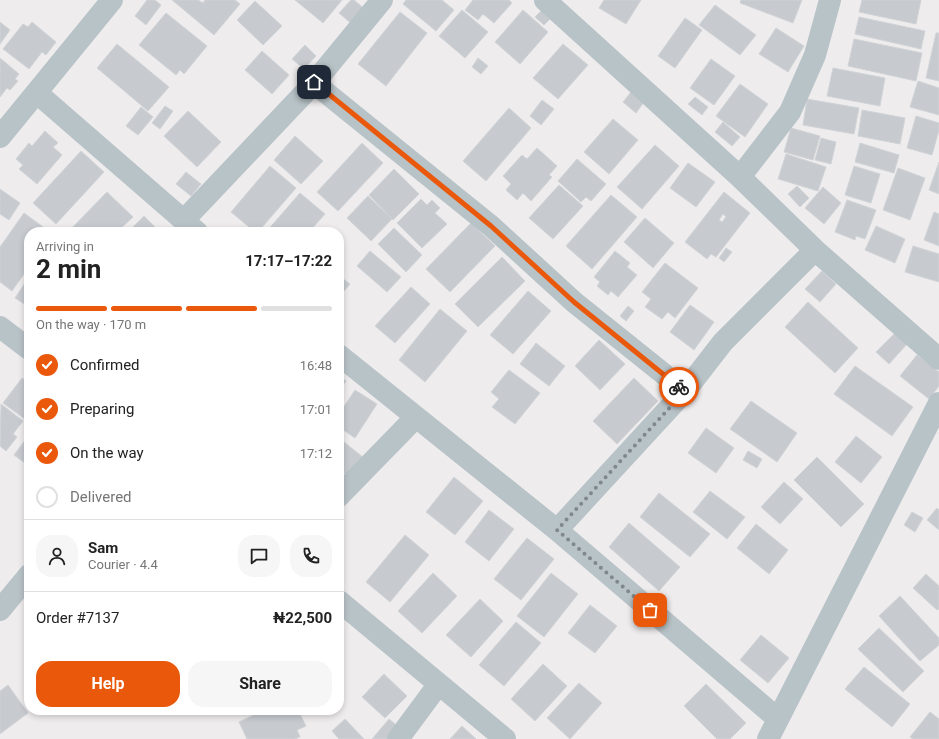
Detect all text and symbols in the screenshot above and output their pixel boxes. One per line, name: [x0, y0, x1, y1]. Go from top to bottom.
pin: [297, 65, 331, 99]
icon: home: [303, 71, 325, 93]
text: Arriving in: [36, 239, 94, 254]
text: 17:17–17:22: [245, 252, 332, 270]
text: 2 min: [36, 254, 101, 284]
text: On the way · 170 m: [36, 317, 146, 332]
icon: check: [36, 354, 58, 376]
text: Confirmed: [70, 356, 140, 374]
text: 16:48: [300, 358, 332, 373]
courier: [659, 367, 699, 407]
icon: bike: [668, 376, 690, 398]
icon: check: [36, 398, 58, 420]
text: Preparing: [70, 400, 134, 418]
text: 17:01: [300, 402, 332, 417]
icon: check: [36, 442, 58, 464]
text: On the way: [70, 444, 144, 462]
text: 17:12: [300, 446, 332, 461]
text: Delivered: [70, 488, 132, 506]
button: person: [36, 535, 78, 577]
button: chat: [238, 535, 280, 577]
button: phone: [290, 535, 332, 577]
text: Sam: [88, 539, 118, 557]
text: Courier · 4.4: [88, 557, 158, 572]
pin: [633, 593, 667, 627]
icon: bag: [639, 599, 661, 621]
text: Order #7137: [36, 609, 119, 627]
text: ₦22,500: [273, 609, 332, 627]
button: Help: [36, 661, 180, 707]
button: Share: [188, 661, 332, 707]

